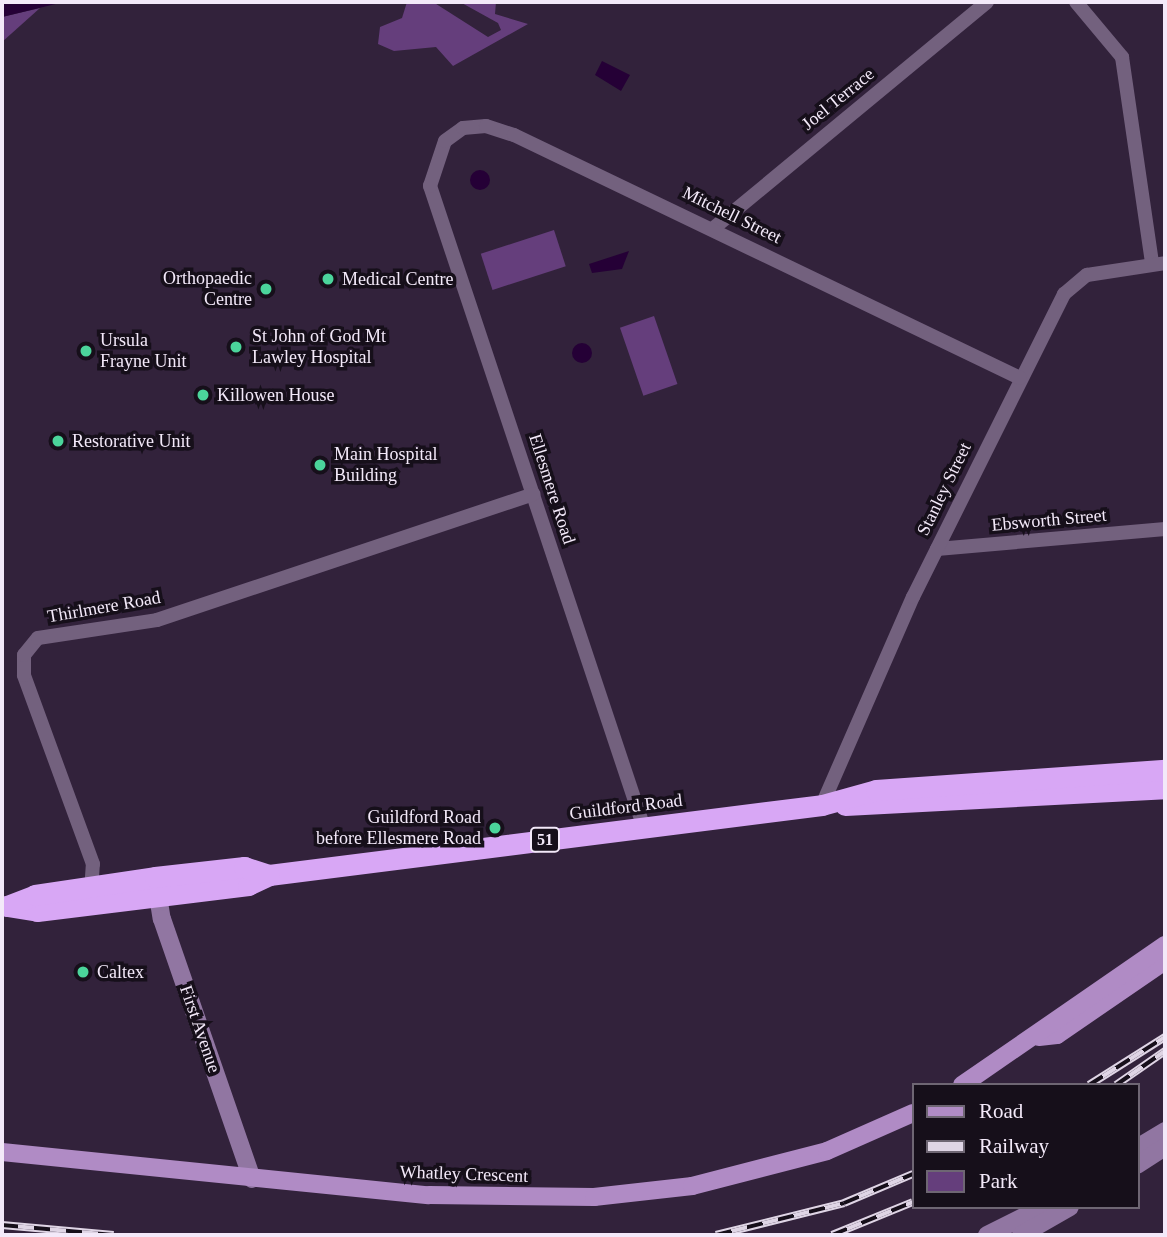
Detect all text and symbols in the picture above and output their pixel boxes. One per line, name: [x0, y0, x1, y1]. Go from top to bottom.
street label: Joel Terrace: [797, 63, 879, 135]
street label: Mitchell Street: [679, 182, 785, 248]
place label: Orthopaedic Centre: [163, 268, 252, 310]
place label: Medical Centre: [342, 268, 453, 290]
marker: Medical Centre: [320, 271, 336, 287]
marker: Orthopaedic Centre: [258, 281, 274, 297]
place label: St John of God Mt Lawley Hospital: [252, 326, 386, 368]
place label: Ursula Frayne Unit: [100, 330, 186, 372]
marker: St John of God Mt Lawley Hospital: [226, 337, 246, 357]
marker: Ursula Frayne Unit: [78, 343, 94, 359]
place label: Killowen House: [217, 384, 334, 406]
marker: Killowen House: [195, 387, 211, 403]
place label: Restorative Unit: [72, 430, 190, 452]
street label: Ellesmere Road: [524, 431, 580, 547]
marker: Restorative Unit: [50, 433, 66, 449]
street label: Stanley Street: [912, 439, 976, 539]
place label: Main Hospital Building: [334, 444, 437, 486]
marker: Main Hospital Building: [312, 457, 328, 473]
street label: Ebsworth Street: [991, 504, 1107, 536]
street label: Thirlmere Road: [46, 586, 162, 628]
street label: Guildford Road: [568, 789, 684, 825]
place label: Guildford Road before Ellesmere Road: [316, 807, 481, 850]
marker: Guildford Road before Ellesmere Road: [487, 820, 503, 836]
road number: 51: [529, 828, 561, 852]
place label: Caltex: [97, 961, 144, 983]
marker: Caltex: [75, 964, 91, 980]
street label: First Avenue: [175, 982, 225, 1076]
legend: [912, 1083, 1139, 1209]
text: Road: [979, 1099, 1023, 1123]
text: Railway: [979, 1134, 1049, 1158]
street label: Whatley Crescent: [399, 1161, 529, 1187]
text: Park: [979, 1169, 1018, 1193]

